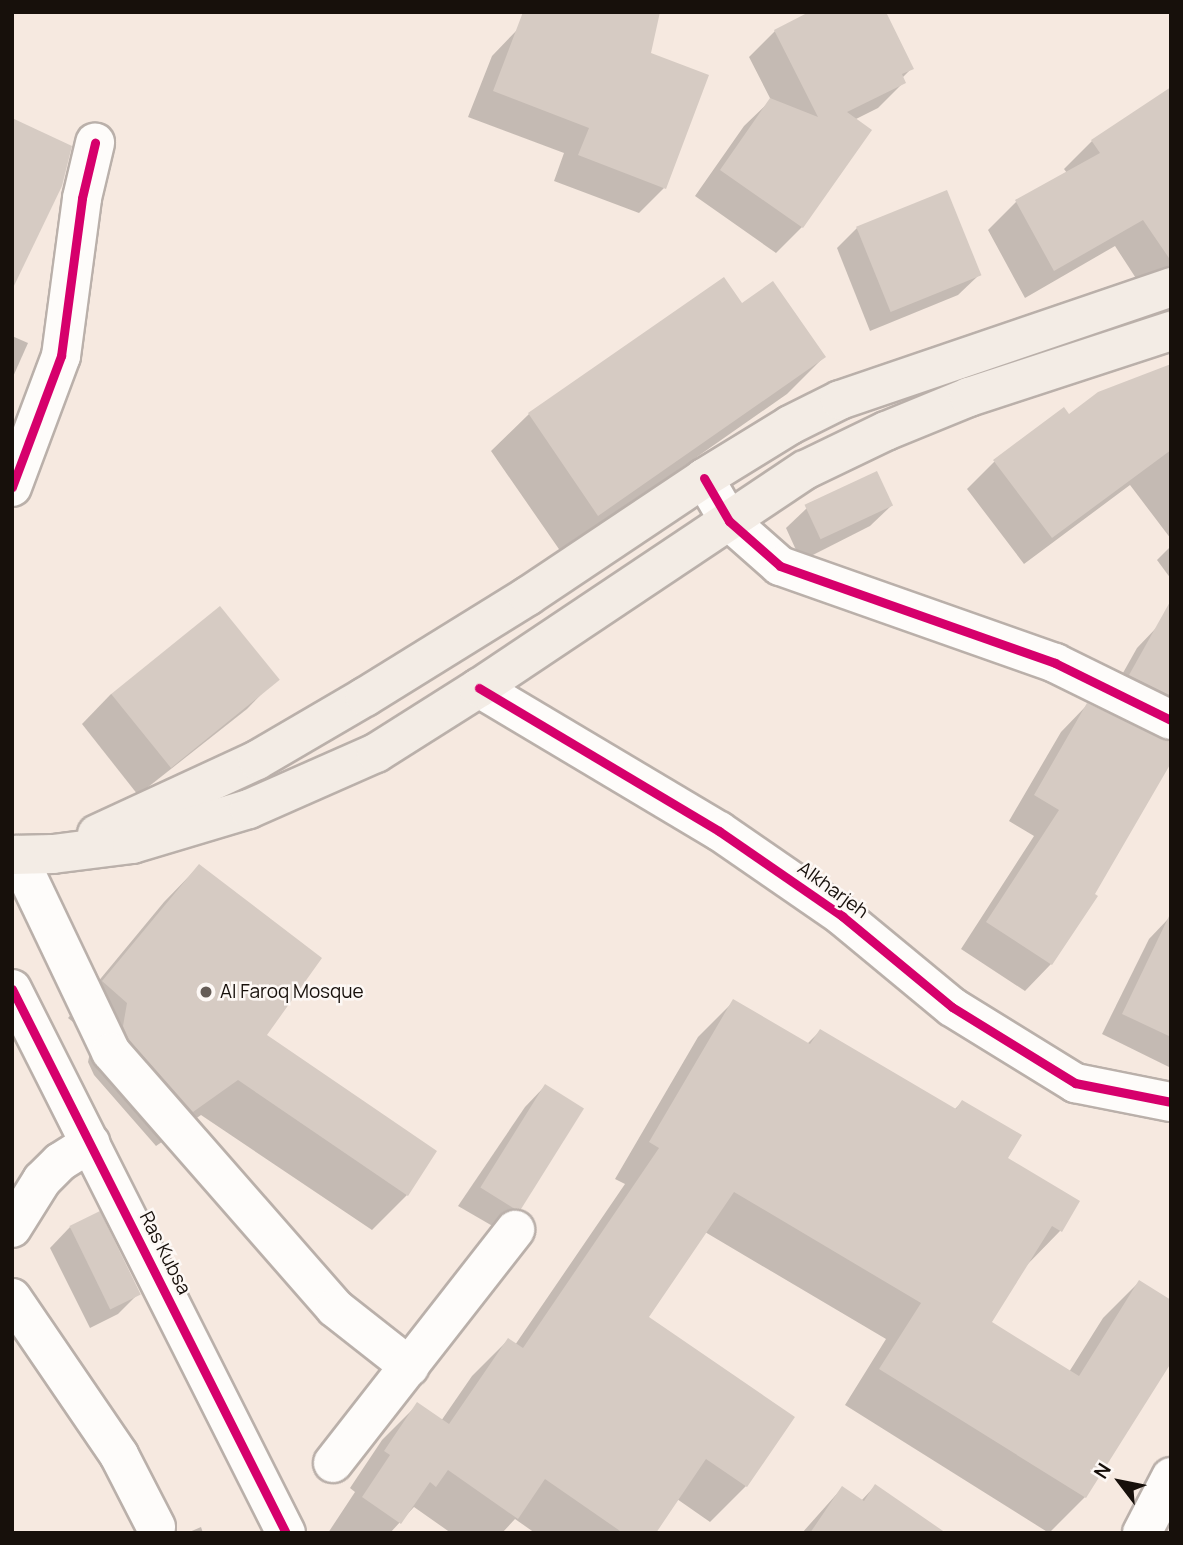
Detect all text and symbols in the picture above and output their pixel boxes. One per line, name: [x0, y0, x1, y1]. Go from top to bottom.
street label: Alkharjeh: [793, 857, 873, 923]
place label: Al Faroq Mosque: [220, 981, 364, 1003]
marker: Al Faroq Mosque: [198, 984, 214, 1000]
street label: Ras Kubsa: [134, 1208, 196, 1298]
north arrow: [1085, 1447, 1155, 1517]
text: N: [1088, 1458, 1117, 1484]

